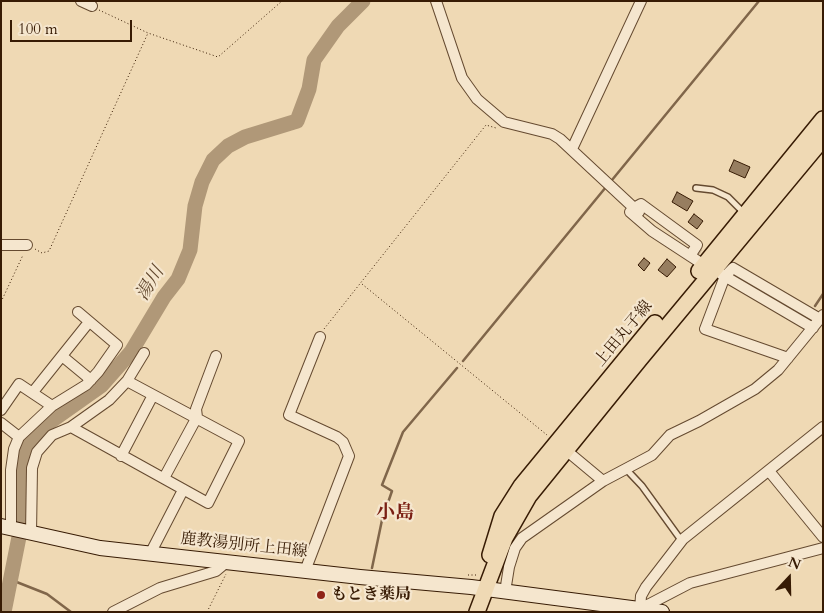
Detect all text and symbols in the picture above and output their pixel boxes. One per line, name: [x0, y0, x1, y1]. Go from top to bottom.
scale bar: [12, 10, 135, 42]
text: 100 m: [18, 19, 58, 39]
water label: 湯川: [132, 263, 170, 305]
street label: 上田丸子線: [591, 297, 657, 371]
district label: 小島: [376, 503, 414, 525]
street label: 鹿教湯別所上田線: [179, 530, 309, 562]
text: N: [785, 552, 804, 575]
north arrow: [764, 553, 814, 603]
place label: もとき薬局: [331, 585, 411, 605]
marker: もとき薬局: [315, 589, 327, 601]

